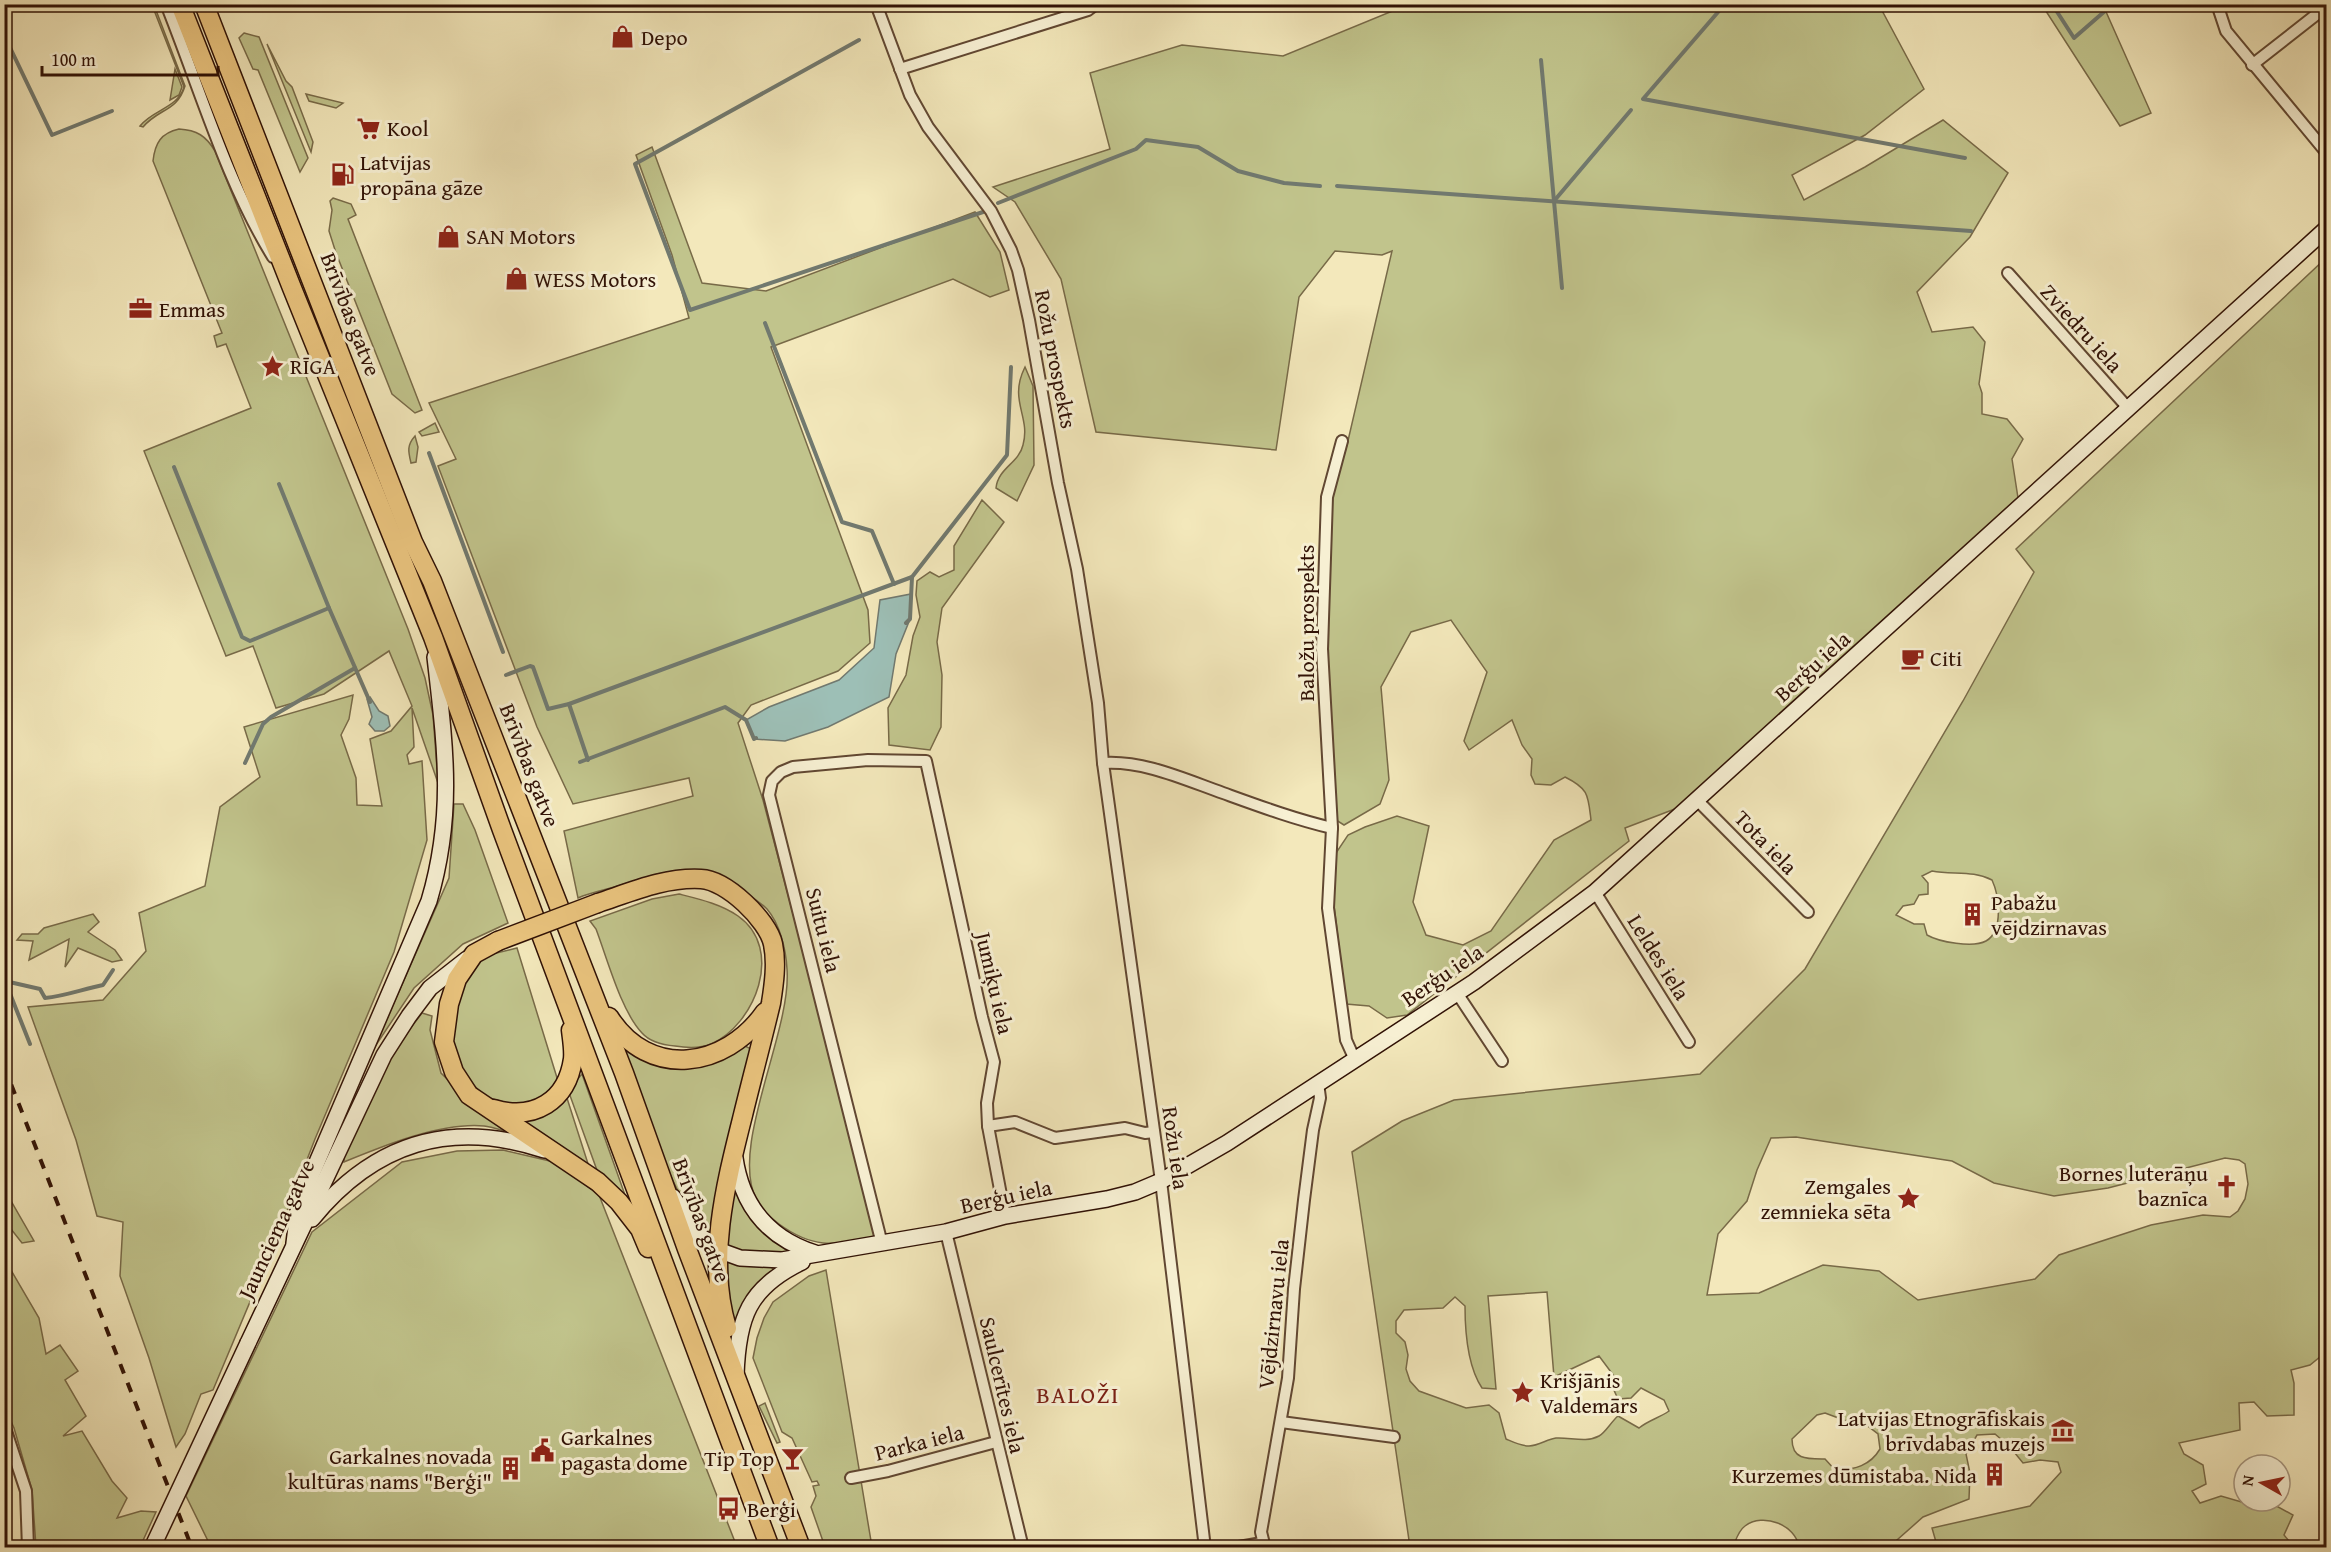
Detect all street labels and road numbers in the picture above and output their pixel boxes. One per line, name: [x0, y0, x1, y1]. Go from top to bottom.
street label: Brīvības gatve: [313, 248, 389, 380]
street label: Zviedru iela: [2033, 277, 2131, 380]
street label: Rožu prospekts: [1027, 287, 1085, 431]
street label: Baložu prospekts: [1290, 544, 1322, 702]
street label: Berģu iela: [1767, 623, 1858, 709]
street label: Brīvības gatve: [492, 699, 568, 831]
street label: Tota iela: [1727, 803, 1805, 882]
street label: Suitu iela: [798, 884, 850, 976]
street label: Leldes iela: [1620, 908, 1698, 1007]
street label: Jumiķu iela: [967, 926, 1022, 1038]
street label: Berģu iela: [1395, 936, 1490, 1014]
street label: Rožu iela: [1154, 1105, 1198, 1192]
street label: Brīvības gatve: [665, 1153, 739, 1287]
street label: Jaunciema gatve: [228, 1154, 322, 1307]
street label: Berģu iela: [957, 1171, 1055, 1221]
street label: Vējdzirnavu iela: [1249, 1237, 1297, 1390]
street label: Saulcerītes iela: [972, 1314, 1034, 1457]
street label: Parka iela: [871, 1415, 967, 1469]

